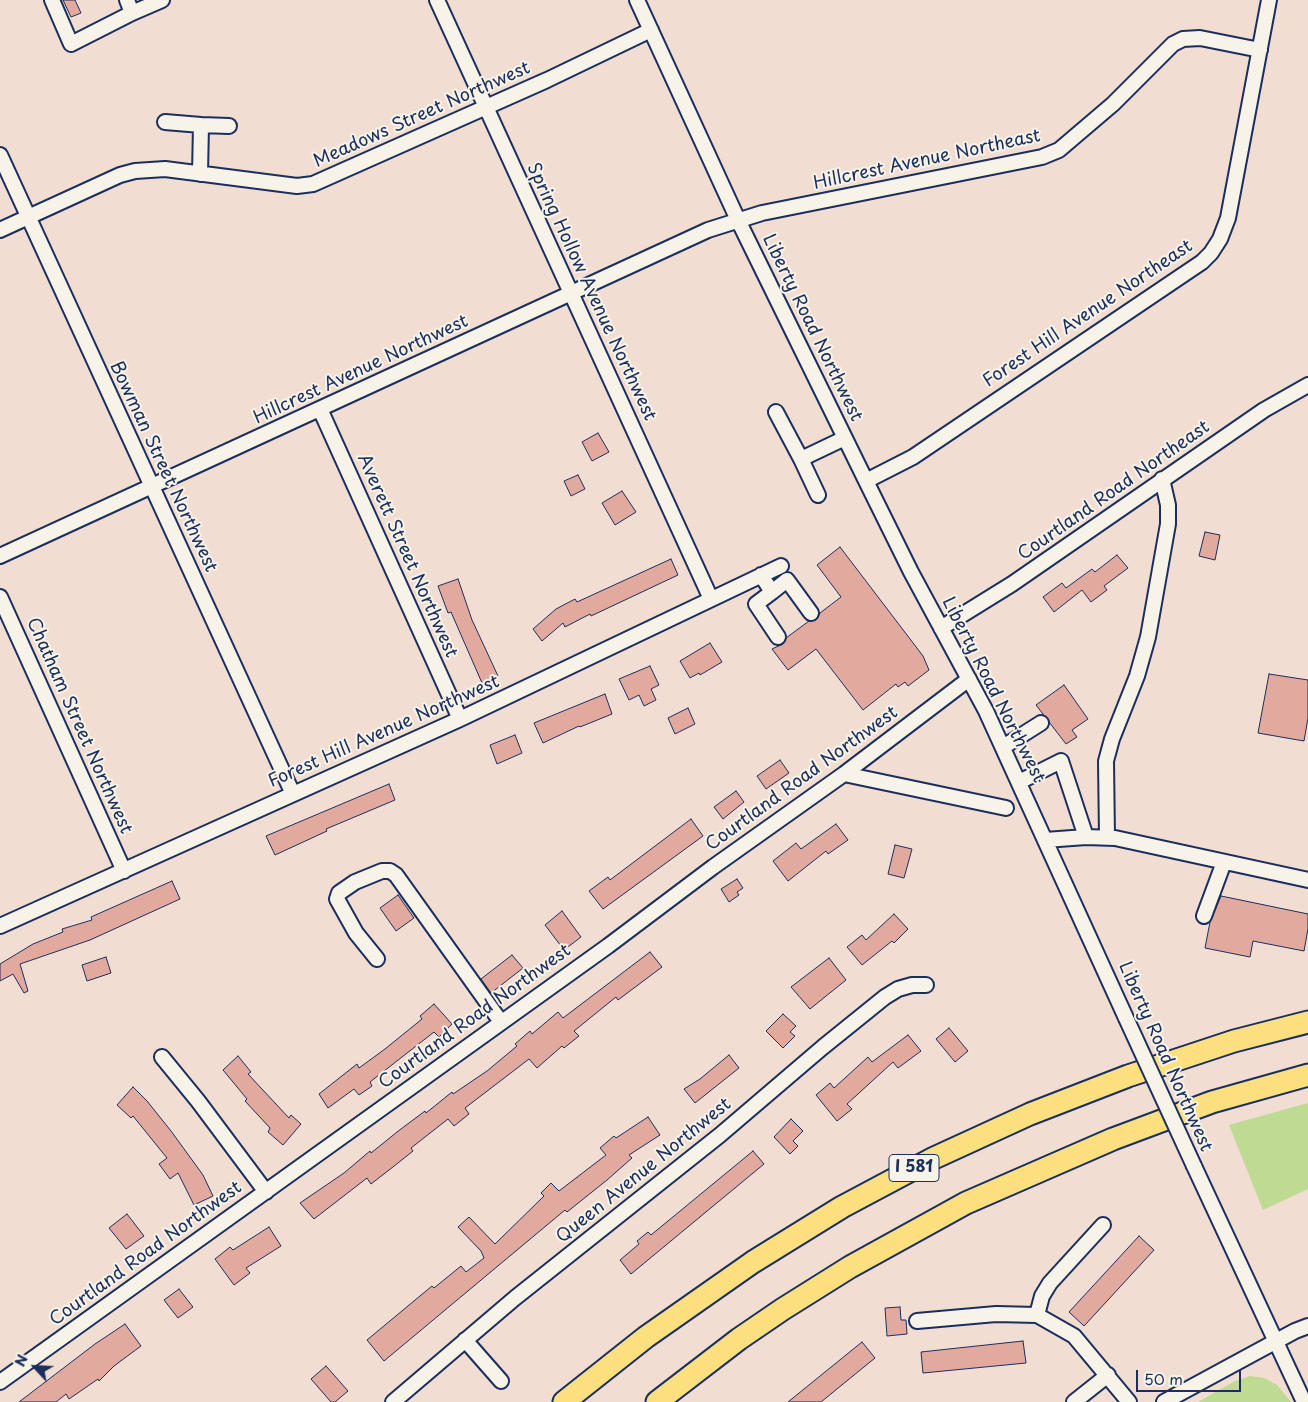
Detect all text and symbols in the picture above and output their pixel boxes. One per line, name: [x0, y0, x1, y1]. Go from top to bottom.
street label: Meadows Street Northwest: [310, 57, 534, 173]
street label: Hillcrest Avenue Northeast: [812, 125, 1042, 195]
street label: Spring Hollow Avenue Northwest: [522, 160, 660, 424]
street label: Liberty Road Northwest: [757, 231, 867, 425]
street label: Forest Hill Avenue Northeast: [979, 236, 1197, 392]
street label: Hillcrest Avenue Northwest: [250, 311, 472, 429]
street label: Bowman Street Northwest: [105, 358, 221, 576]
street label: Courtland Road Northeast: [1014, 416, 1214, 566]
street label: Averett Street Northwest: [352, 451, 462, 661]
street label: Liberty Road Northwest: [937, 594, 1049, 786]
street label: Chatham Street Northwest: [21, 614, 137, 838]
street label: Forest Hill Avenue Northwest: [265, 671, 503, 793]
street label: Courtland Road Northwest: [702, 702, 902, 856]
street label: Courtland Road Northwest: [375, 940, 575, 1094]
street label: Liberty Road Northwest: [1113, 959, 1217, 1155]
street label: Queen Avenue Northwest: [552, 1094, 736, 1248]
road number: I 581: [889, 1154, 939, 1182]
street label: Courtland Road Northwest: [46, 1177, 246, 1331]
north arrow: [10, 1342, 60, 1392]
text: N: [9, 1351, 33, 1370]
scale bar: [1138, 1360, 1243, 1392]
text: 50 m: [1144, 1367, 1183, 1390]

